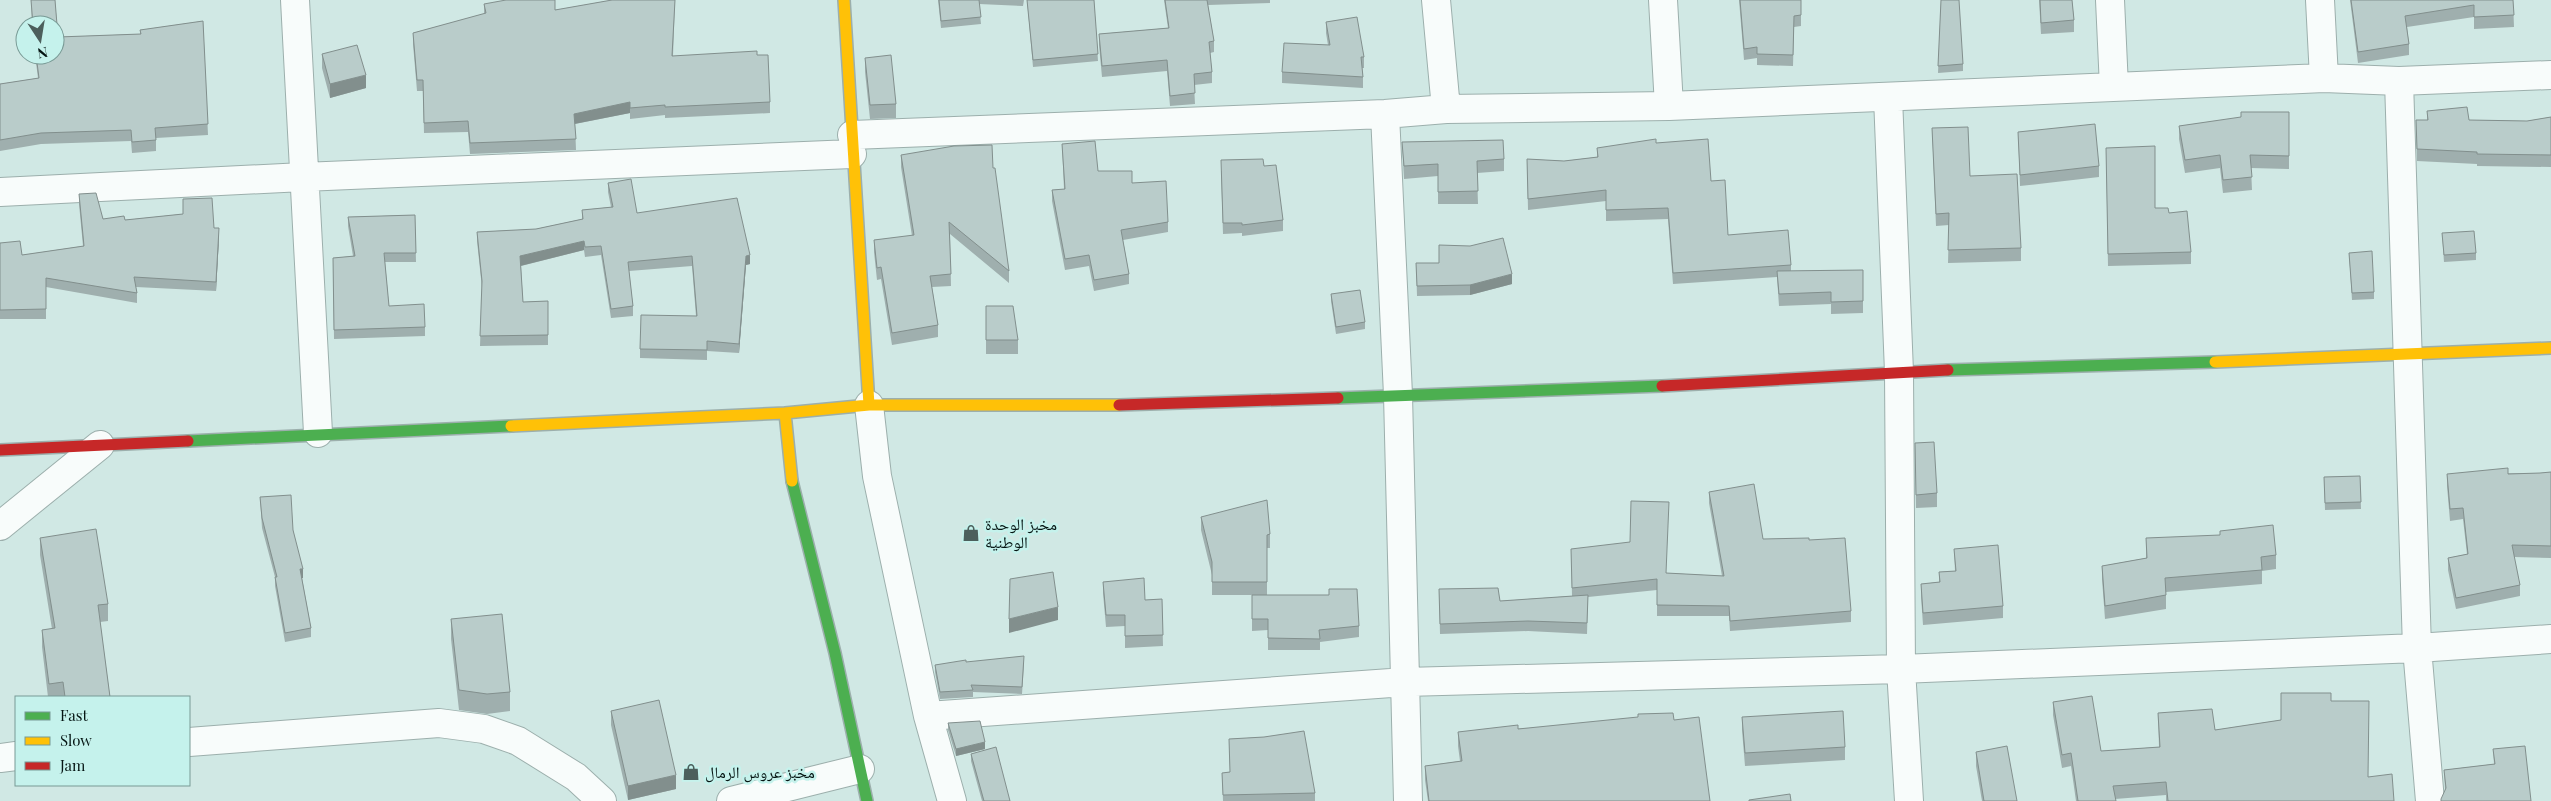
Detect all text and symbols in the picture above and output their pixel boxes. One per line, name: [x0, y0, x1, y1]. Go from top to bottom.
north arrow: [15, 15, 65, 65]
text: N: [36, 43, 50, 64]
place label: مخبز الوحدة الوطنية: [985, 513, 1057, 552]
shop icon: مخبز الوحدة الوطنية: [961, 523, 981, 543]
legend: [15, 696, 190, 786]
text: Fast: [60, 705, 89, 725]
text: Slow: [60, 730, 92, 750]
text: Jam: [59, 755, 86, 775]
place label: مخبز عروس الرمال: [705, 761, 815, 783]
shop icon: مخبز عروس الرمال: [681, 762, 701, 782]

